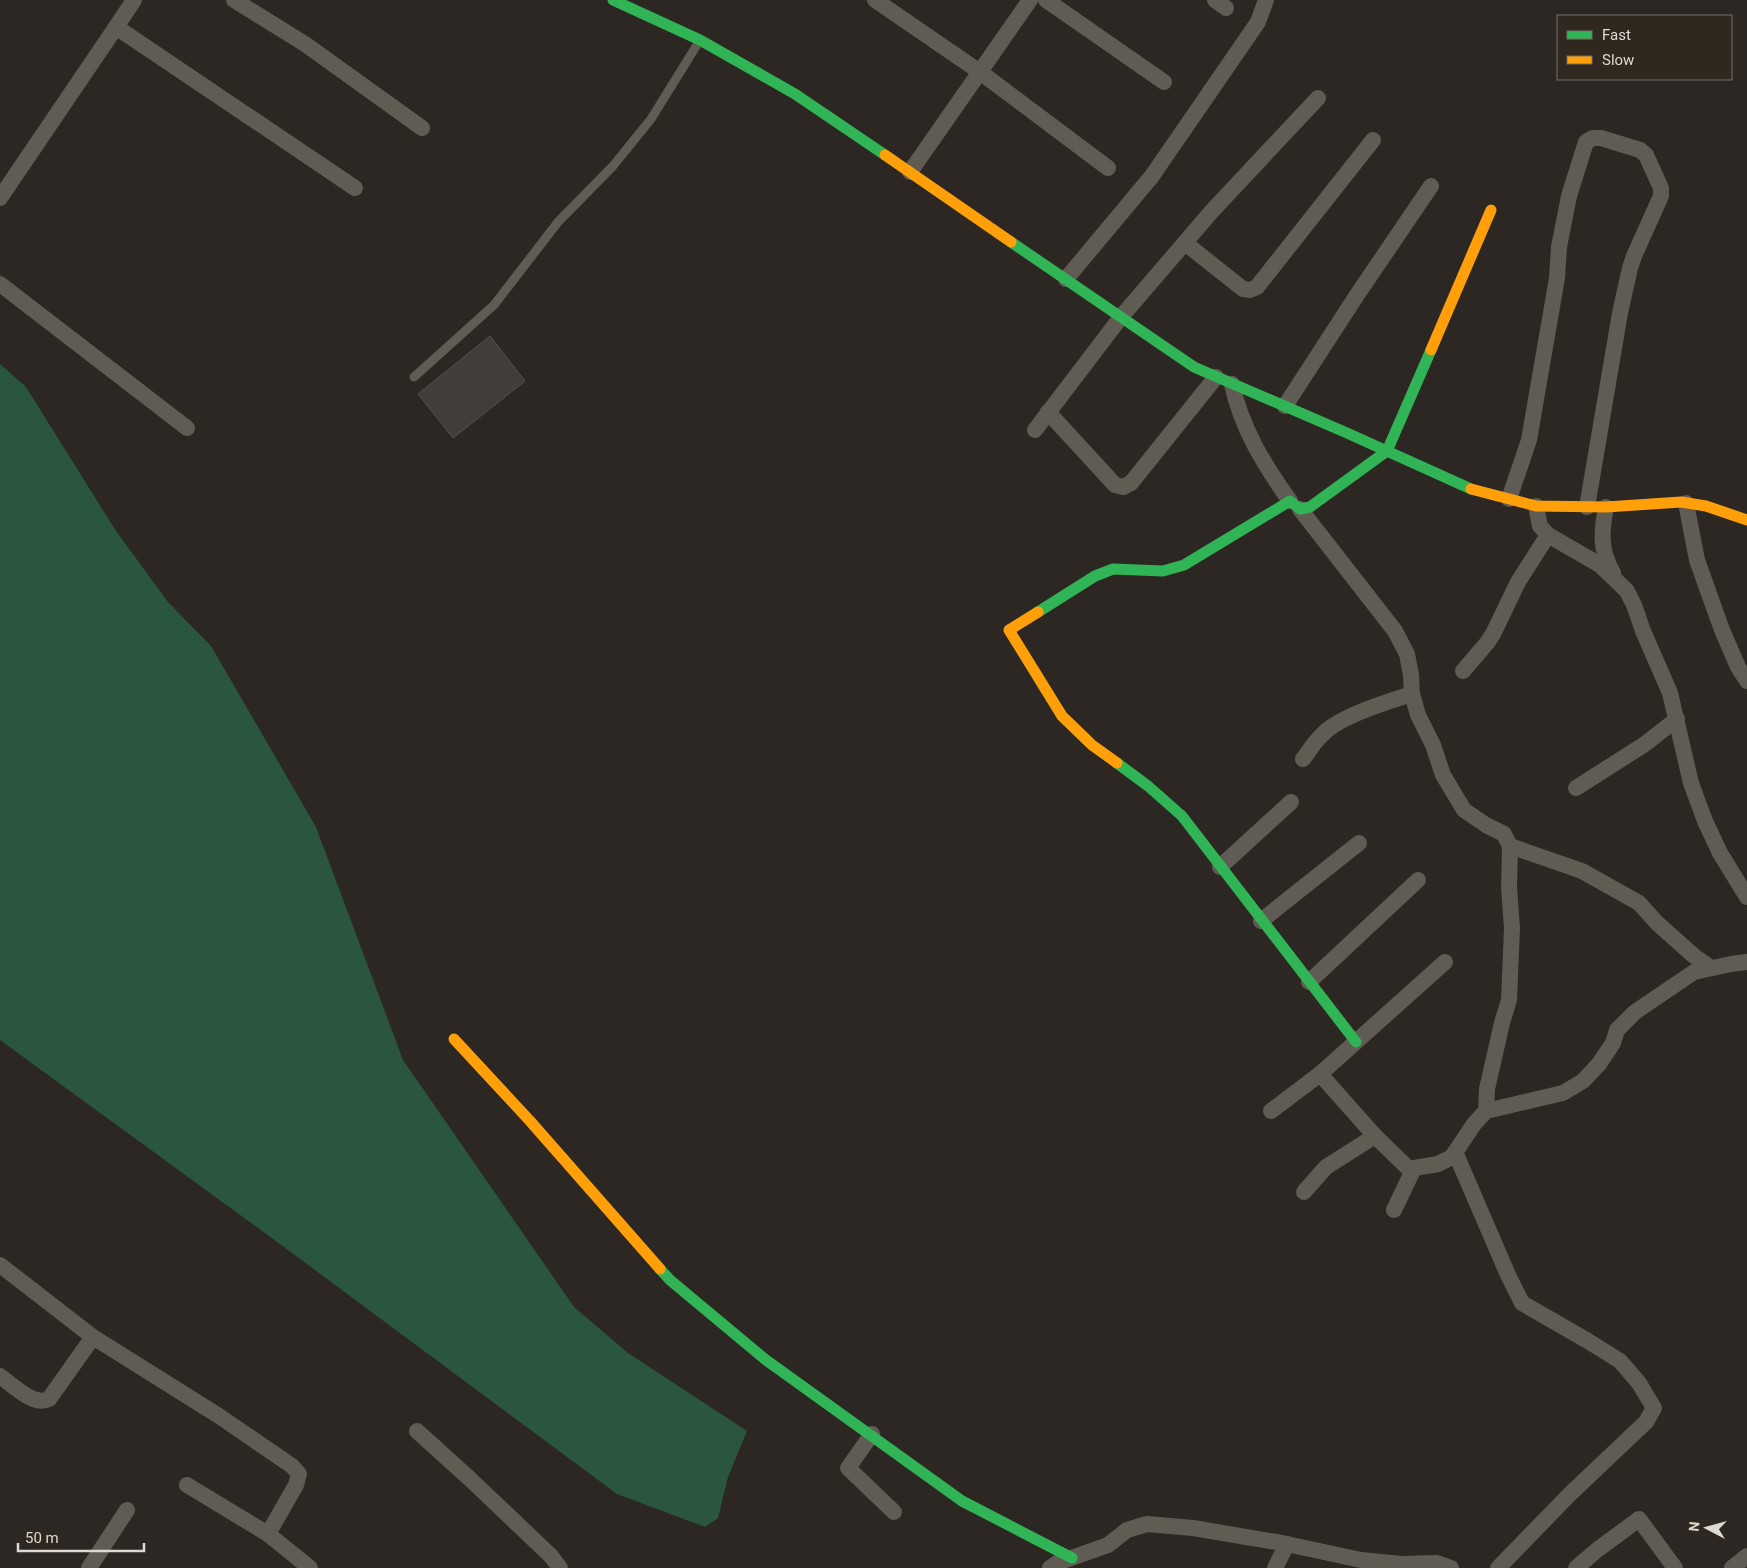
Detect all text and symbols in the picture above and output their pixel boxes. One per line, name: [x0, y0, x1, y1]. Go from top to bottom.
legend: [1557, 15, 1732, 80]
text: Fast: [1602, 26, 1631, 44]
text: Slow: [1602, 51, 1634, 69]
north arrow: [1682, 1503, 1732, 1553]
scale bar: [18, 1520, 144, 1552]
text: N: [1686, 1521, 1703, 1532]
text: 50 m: [25, 1529, 59, 1547]

